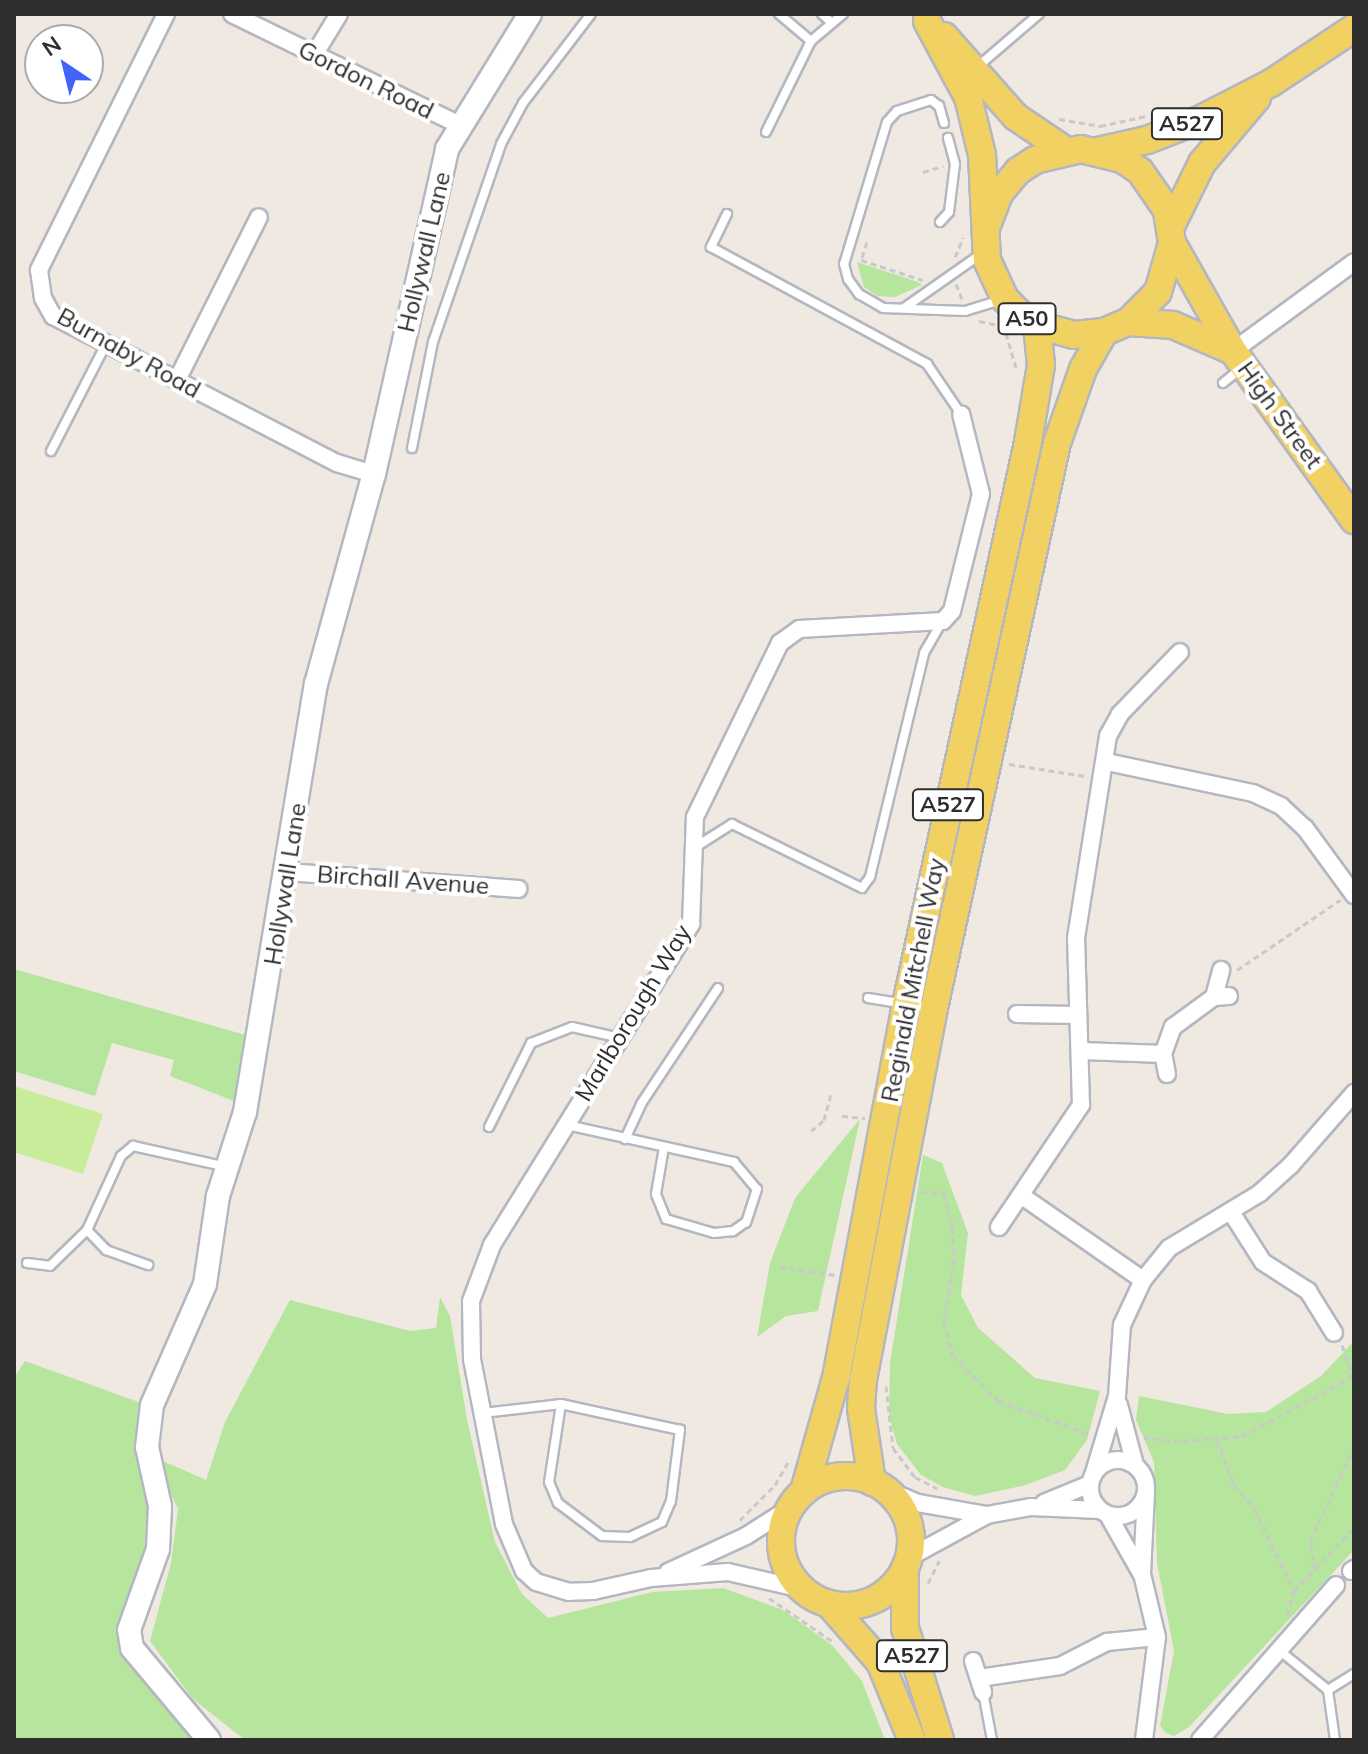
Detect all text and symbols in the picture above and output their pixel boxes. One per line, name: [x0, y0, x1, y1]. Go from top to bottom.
north arrow: [24, 24, 104, 104]
text: N: [37, 30, 66, 62]
street label: Gordon Road: [294, 35, 438, 125]
road number: A527: [1149, 106, 1225, 142]
street label: Hollywall Lane: [392, 169, 456, 335]
road number: A50: [997, 301, 1057, 337]
street label: Burnaby Road: [52, 302, 206, 404]
street label: High Street: [1232, 356, 1328, 474]
road number: A527: [910, 787, 986, 823]
street label: Hollywall Lane: [258, 801, 312, 967]
street label: Reginald Mitchell Way: [875, 856, 951, 1104]
street label: Birchall Avenue: [316, 860, 490, 900]
street label: Marlborough Way: [569, 920, 697, 1106]
road number: A527: [874, 1638, 950, 1674]

